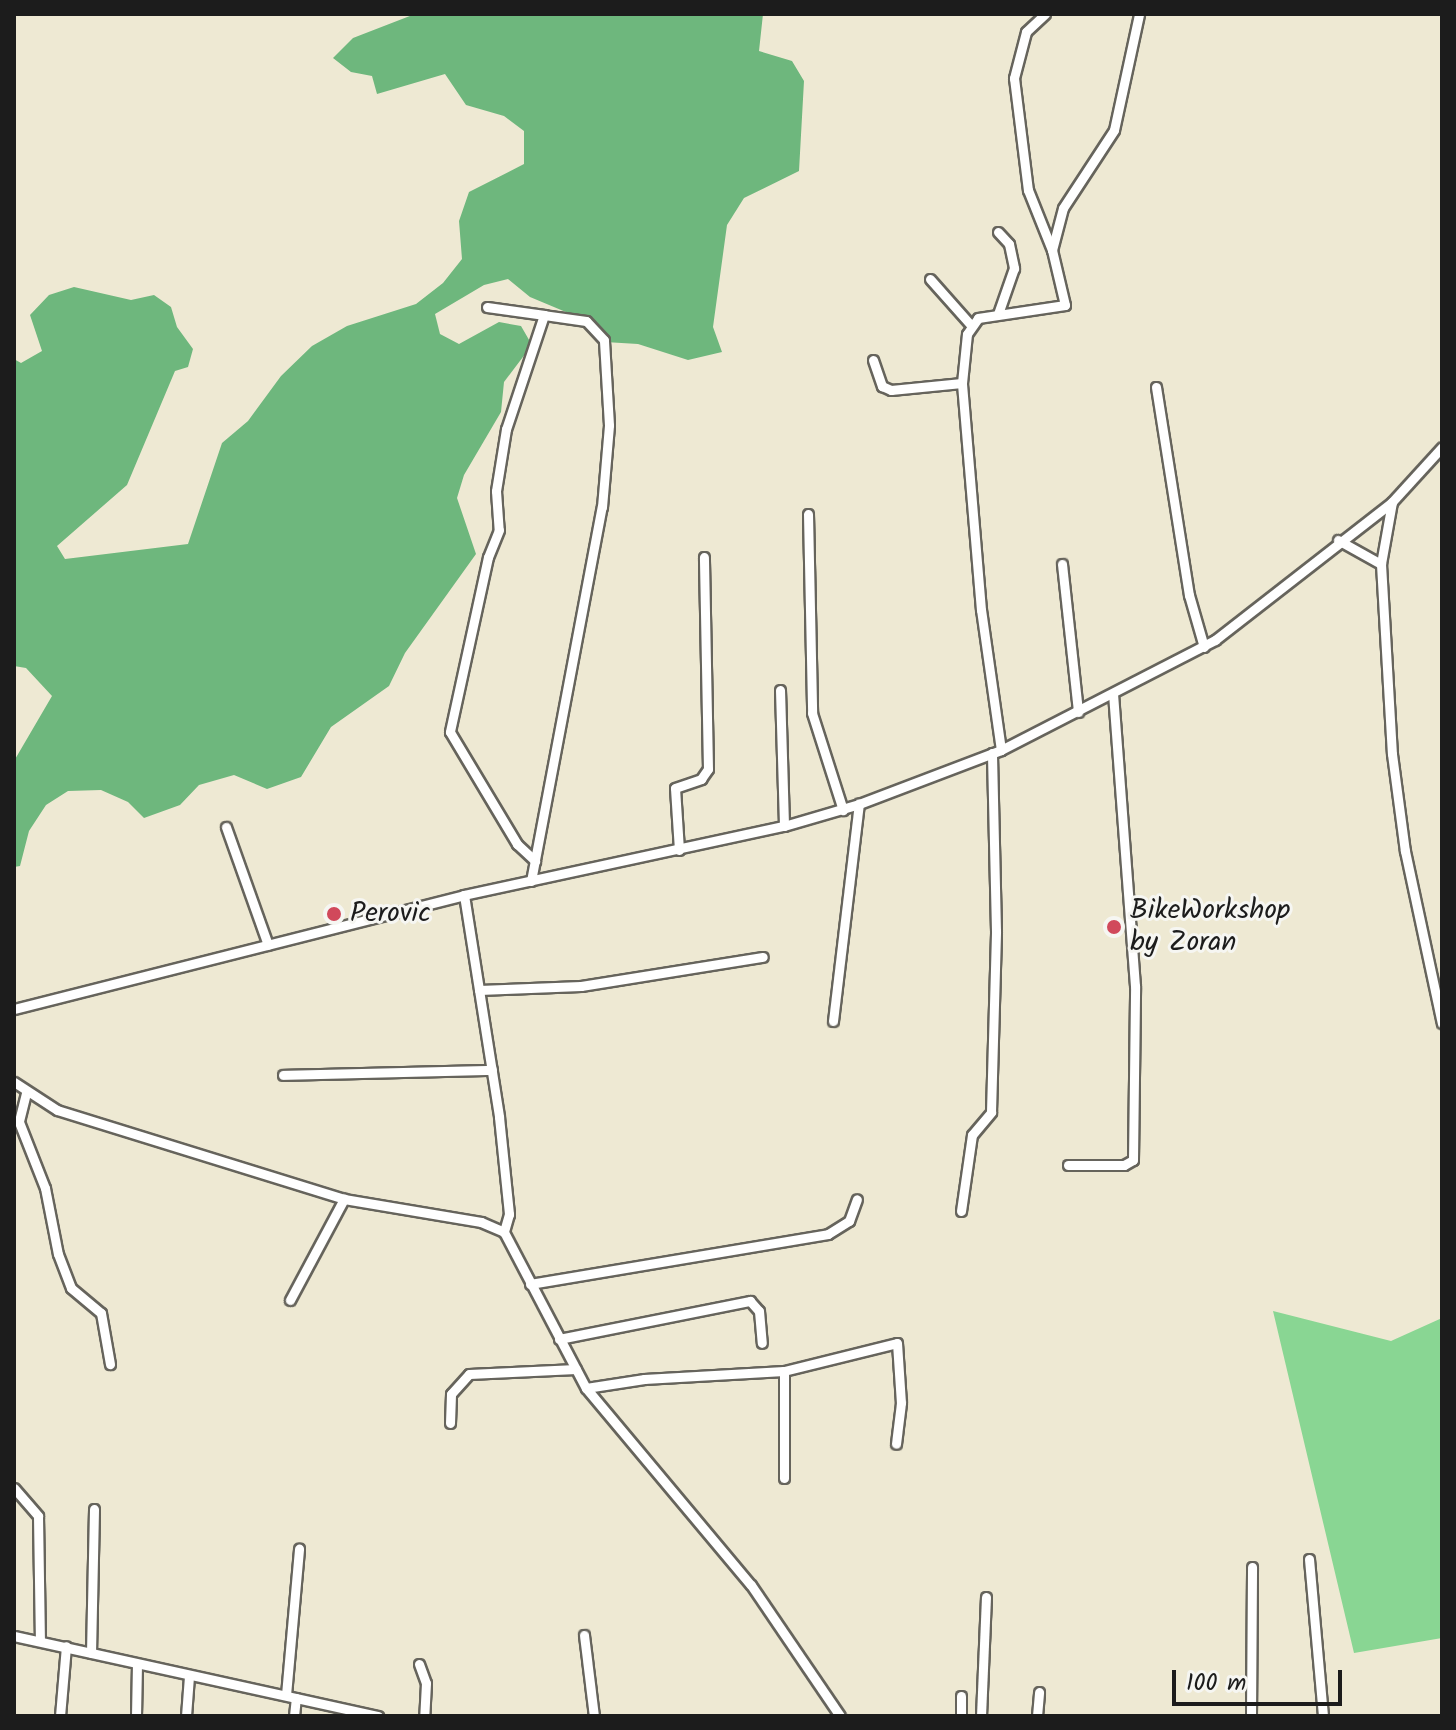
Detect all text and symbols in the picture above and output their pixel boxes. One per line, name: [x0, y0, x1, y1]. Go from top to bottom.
place label: BikeWorkshop by Zoran: [1130, 894, 1290, 960]
place label: Perovic: [350, 897, 431, 931]
marker: Perovic: [325, 905, 343, 923]
marker: BikeWorkshop by Zoran: [1105, 918, 1123, 936]
scale bar: [1176, 1654, 1346, 1704]
text: 100 m: [1186, 1664, 1246, 1703]

